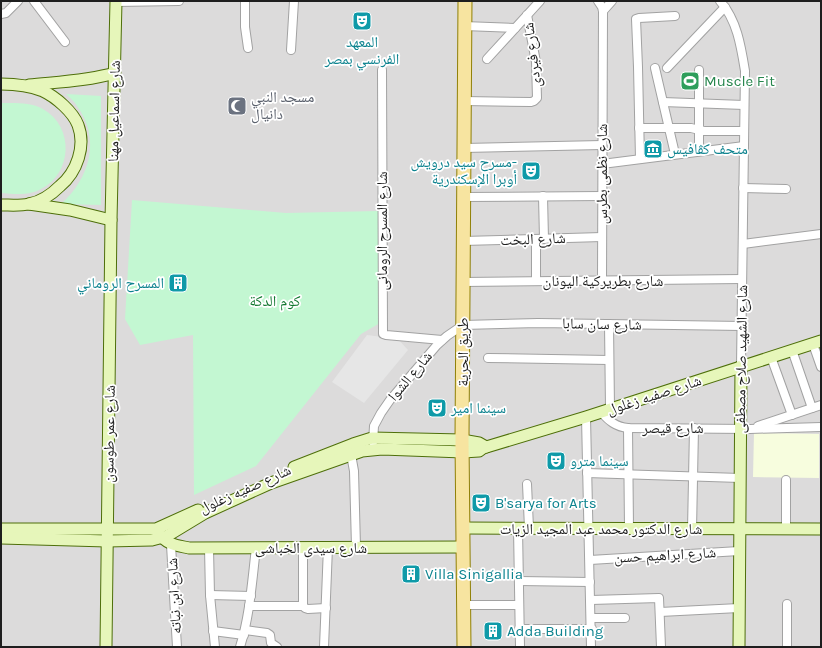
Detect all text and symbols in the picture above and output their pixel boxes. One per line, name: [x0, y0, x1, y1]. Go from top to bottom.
theatre icon: المعهد الفرنسي بمصر: [351, 10, 373, 32]
street label: شارع فيردى: [519, 21, 546, 89]
place label: المعهد الفرنسي بمصر: [324, 33, 399, 71]
street label: شارع اسماعيل مهنا: [104, 60, 125, 162]
sports icon: Muscle Fit: [679, 70, 701, 92]
place label: Muscle Fit: [704, 72, 775, 90]
place label: مسجد النبي دانيال: [251, 88, 314, 124]
mosque icon: مسجد النبي دانيال: [226, 95, 248, 117]
street label: شارع نظمى بطرس: [593, 124, 612, 224]
museum icon: متحف كڤافيس: [642, 138, 664, 160]
place label: متحف كڤافيس: [667, 140, 748, 159]
place label: مسرح سيد درويش- أوبرا الإسكندرية: [410, 153, 517, 188]
theatre icon: مسرح سيد درويش- أوبرا الإسكندرية: [520, 160, 542, 182]
street label: شارع المسرح الرومانى: [373, 171, 392, 291]
street label: شارع البخت: [500, 229, 566, 250]
building icon: المسرح الروماني: [167, 272, 189, 294]
street label: شارع بطريركية اليونان: [543, 272, 663, 291]
place label: المسرح الروماني: [77, 274, 164, 295]
street label: شارع الشهيد صلاح مصطفى: [731, 284, 752, 433]
park label: كوم الدكة: [249, 292, 301, 311]
street label: شارع سان سابا: [562, 314, 642, 335]
street label: طريق الحرية: [454, 317, 473, 387]
street label: شارع الشوا: [384, 347, 437, 405]
street label: شارع صفيه زغلول: [604, 371, 704, 420]
street label: شارع عمر طوسون: [99, 385, 120, 483]
theatre icon: سينما امير: [426, 397, 448, 419]
place label: سينما امير: [450, 399, 506, 417]
street label: شارع قيصر: [641, 419, 704, 438]
theatre icon: سينما مترو: [545, 450, 567, 472]
place label: سينما مترو: [570, 452, 629, 470]
street label: شارع صفيه زغلول: [196, 461, 294, 518]
theatre icon: B'sarya for Arts: [470, 492, 492, 514]
place label: B'sarya for Arts: [495, 494, 597, 512]
street label: شارع الدكتور محمد عبد المجيد الزيات: [500, 520, 702, 539]
street label: شارع سيدى الخباشى: [255, 539, 367, 558]
street label: شارع ابراهيم حسن: [614, 543, 717, 568]
street label: شارع ابن نباته: [163, 557, 186, 635]
building icon: Villa Sinigallia: [400, 563, 422, 585]
place label: Villa Sinigallia: [425, 565, 523, 583]
building icon: Adda Building: [482, 620, 504, 642]
place label: Adda Building: [507, 622, 604, 640]

